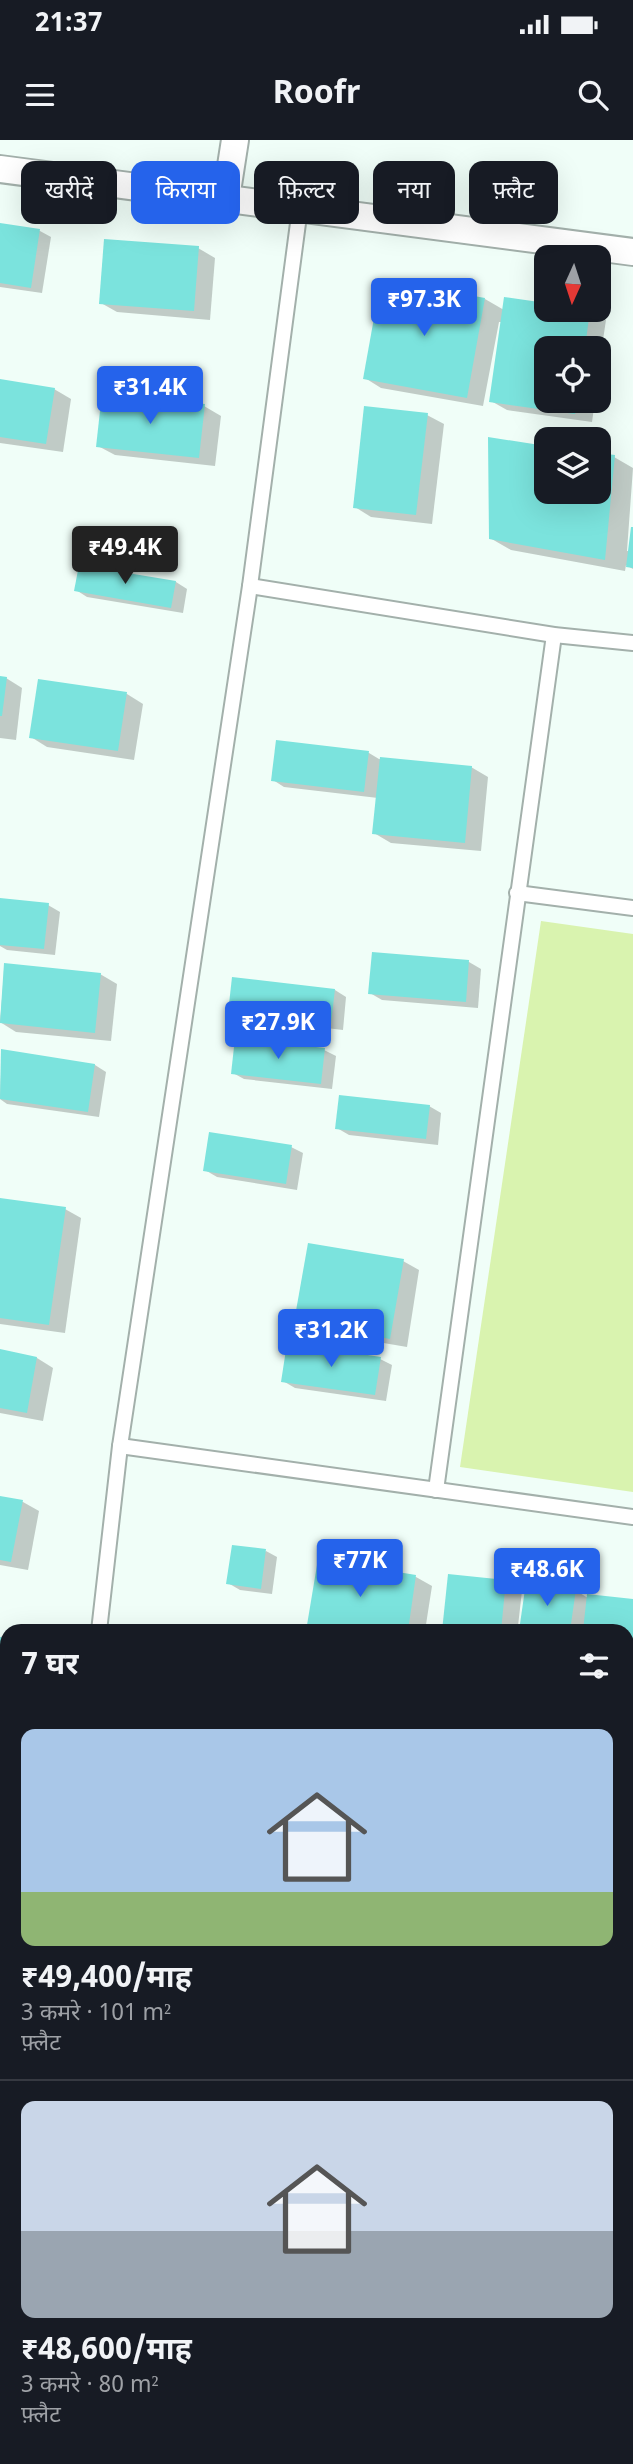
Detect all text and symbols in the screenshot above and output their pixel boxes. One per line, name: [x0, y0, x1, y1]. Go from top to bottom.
text: 21:37: [35, 8, 102, 42]
text: Roofr: [273, 74, 360, 116]
icon: menu: [21, 76, 59, 114]
icon: search: [574, 76, 612, 114]
chip: खरीदें: [21, 161, 117, 224]
chip: किराया: [131, 161, 240, 224]
chip: फ़िल्टर: [254, 161, 359, 224]
chip: नया: [373, 161, 455, 224]
chip: फ़्लैट: [469, 161, 558, 224]
north arrow: [534, 245, 611, 322]
map controls: [534, 245, 611, 504]
pin: ₹97.3K: [367, 278, 481, 338]
text: ₹97.3K: [387, 286, 461, 316]
button: locate: [534, 336, 611, 413]
pin: ₹31.4K: [93, 366, 207, 426]
text: ₹31.4K: [113, 374, 187, 404]
button: layers: [534, 427, 611, 504]
pin: ₹49.4K: [68, 526, 182, 586]
text: ₹49.4K: [88, 534, 162, 564]
pin: ₹27.9K: [221, 1002, 335, 1061]
text: ₹27.9K: [241, 1009, 315, 1039]
pin: ₹31.2K: [274, 1310, 388, 1369]
text: ₹31.2K: [294, 1317, 368, 1347]
pin: ₹77K: [319, 1540, 401, 1599]
text: ₹77K: [333, 1547, 387, 1577]
pin: ₹48.6K: [490, 1548, 604, 1608]
text: ₹48.6K: [510, 1556, 584, 1586]
text: 7 घर: [21, 1647, 78, 1686]
icon: filters: [575, 1647, 613, 1685]
icon: home: [254, 1774, 380, 1900]
text: ₹49,400/माह: [21, 1960, 192, 1999]
text: 3 कमरे · 101 m²: [21, 1999, 171, 2029]
text: फ़्लैट: [21, 2029, 61, 2059]
icon: home: [254, 2146, 380, 2272]
text: ₹48,600/माह: [21, 2332, 192, 2371]
text: 3 कमरे · 80 m²: [21, 2371, 158, 2401]
text: फ़्लैट: [21, 2401, 61, 2431]

